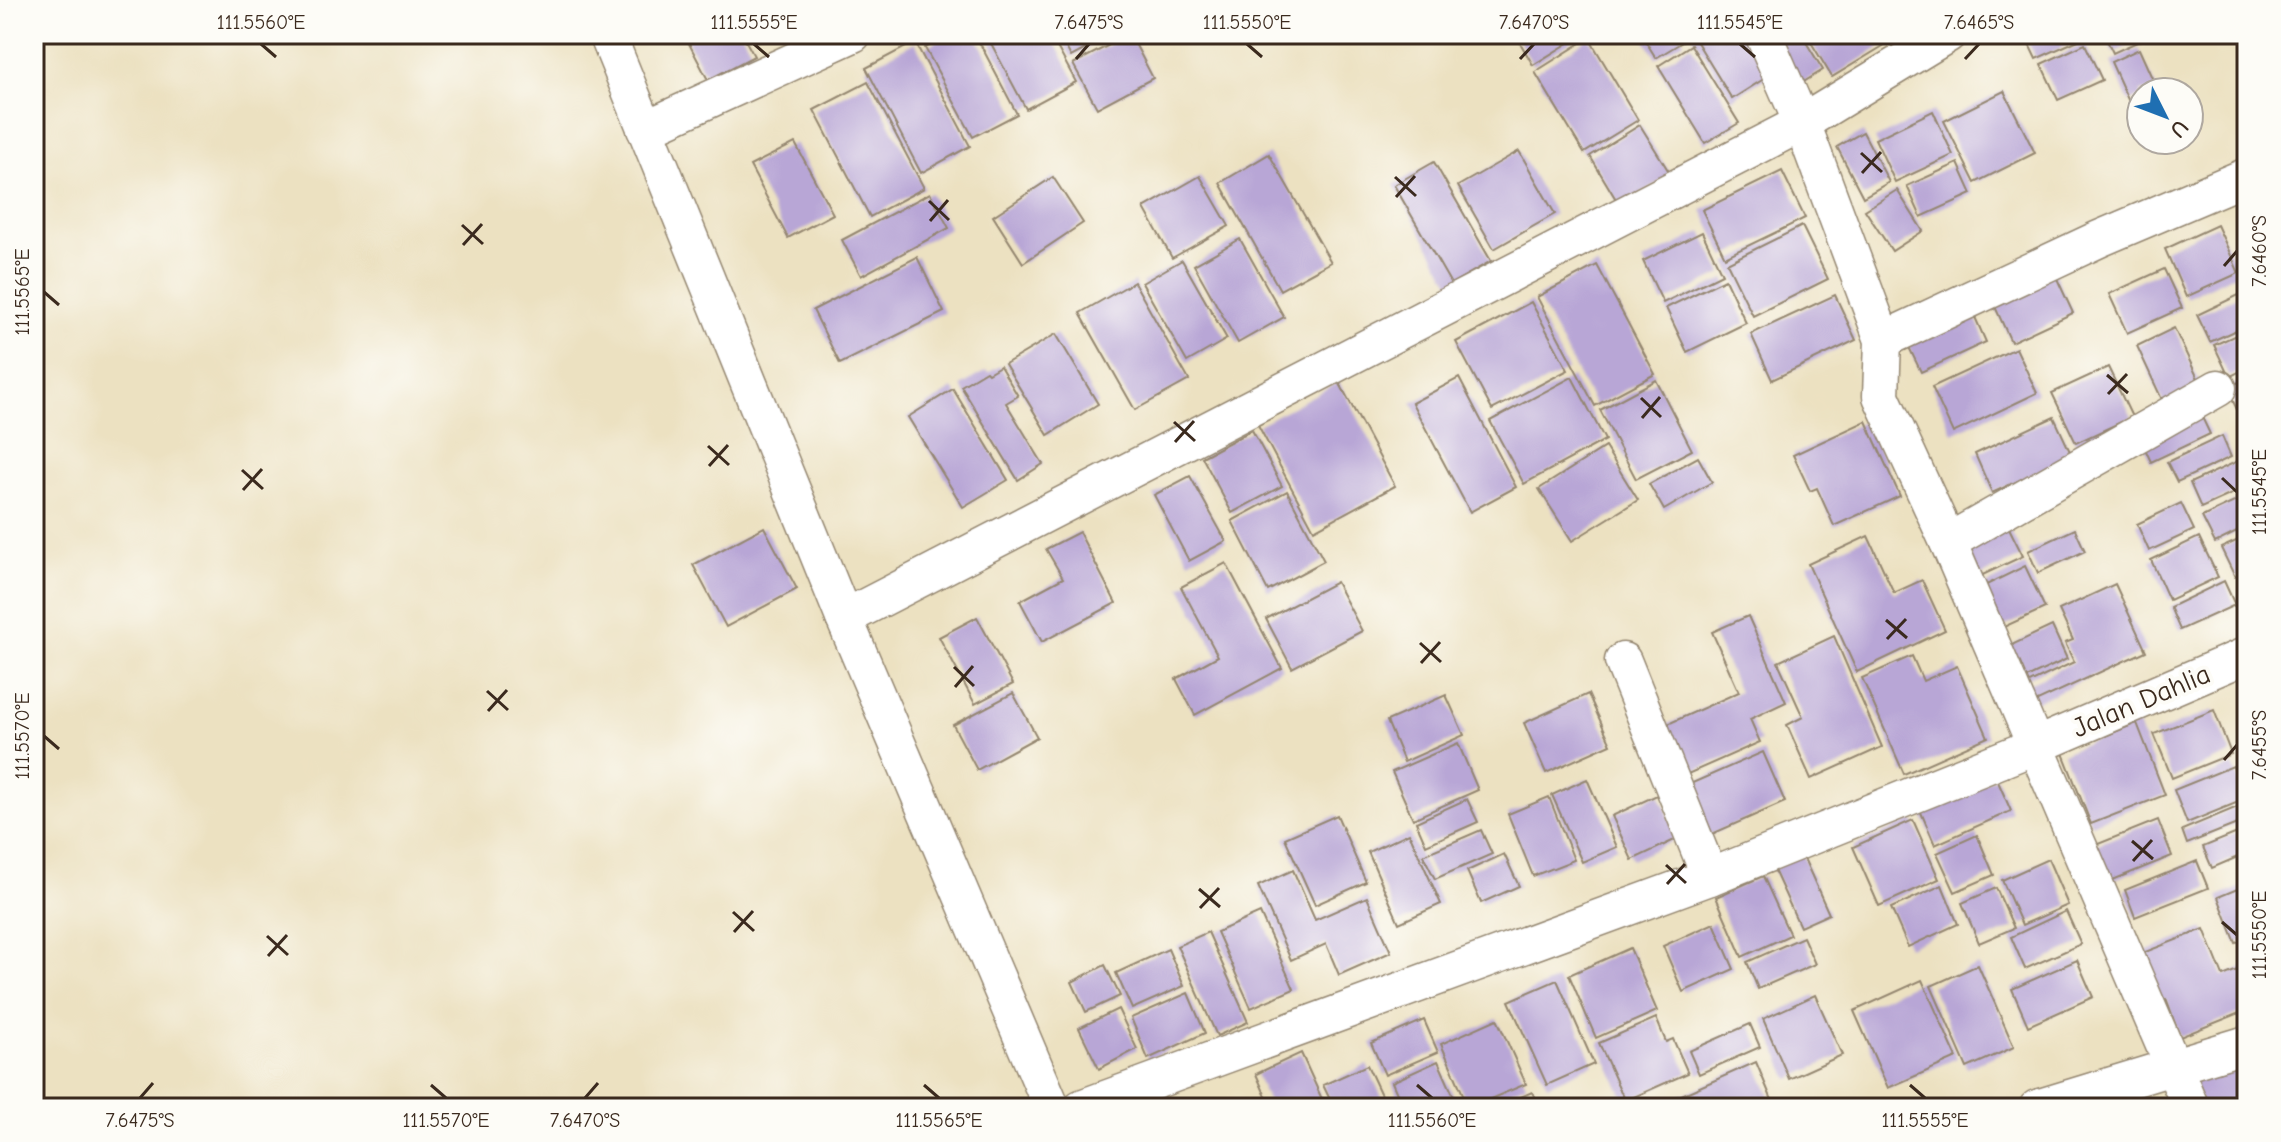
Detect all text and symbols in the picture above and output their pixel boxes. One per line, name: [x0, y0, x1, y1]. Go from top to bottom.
text: 111.5560°E: [217, 11, 305, 34]
text: 111.5555°E: [710, 11, 798, 34]
text: 7.6475°S: [1054, 11, 1124, 34]
text: 111.5550°E: [1203, 11, 1291, 34]
text: 7.6470°S: [1499, 11, 1569, 34]
text: 111.5545°E: [1697, 11, 1783, 34]
text: 7.6465°S: [1944, 11, 2014, 34]
north arrow: [2125, 76, 2205, 156]
text: U: [2165, 115, 2194, 143]
text: 7.6460°S: [2248, 215, 2271, 287]
text: 111.5565°E: [11, 248, 34, 336]
text: 111.5545°E: [2248, 449, 2271, 535]
street label: Jalan Dahlia: [2068, 658, 2215, 744]
text: 111.5570°E: [11, 692, 34, 780]
text: 7.6455°S: [2248, 710, 2271, 780]
text: 111.5550°E: [2248, 891, 2271, 979]
text: 7.6475°S: [105, 1109, 175, 1132]
text: 111.5570°E: [402, 1109, 490, 1132]
text: 7.6470°S: [550, 1109, 620, 1132]
text: 111.5565°E: [895, 1109, 983, 1132]
text: 111.5560°E: [1388, 1109, 1476, 1132]
text: 111.5555°E: [1881, 1109, 1969, 1132]

